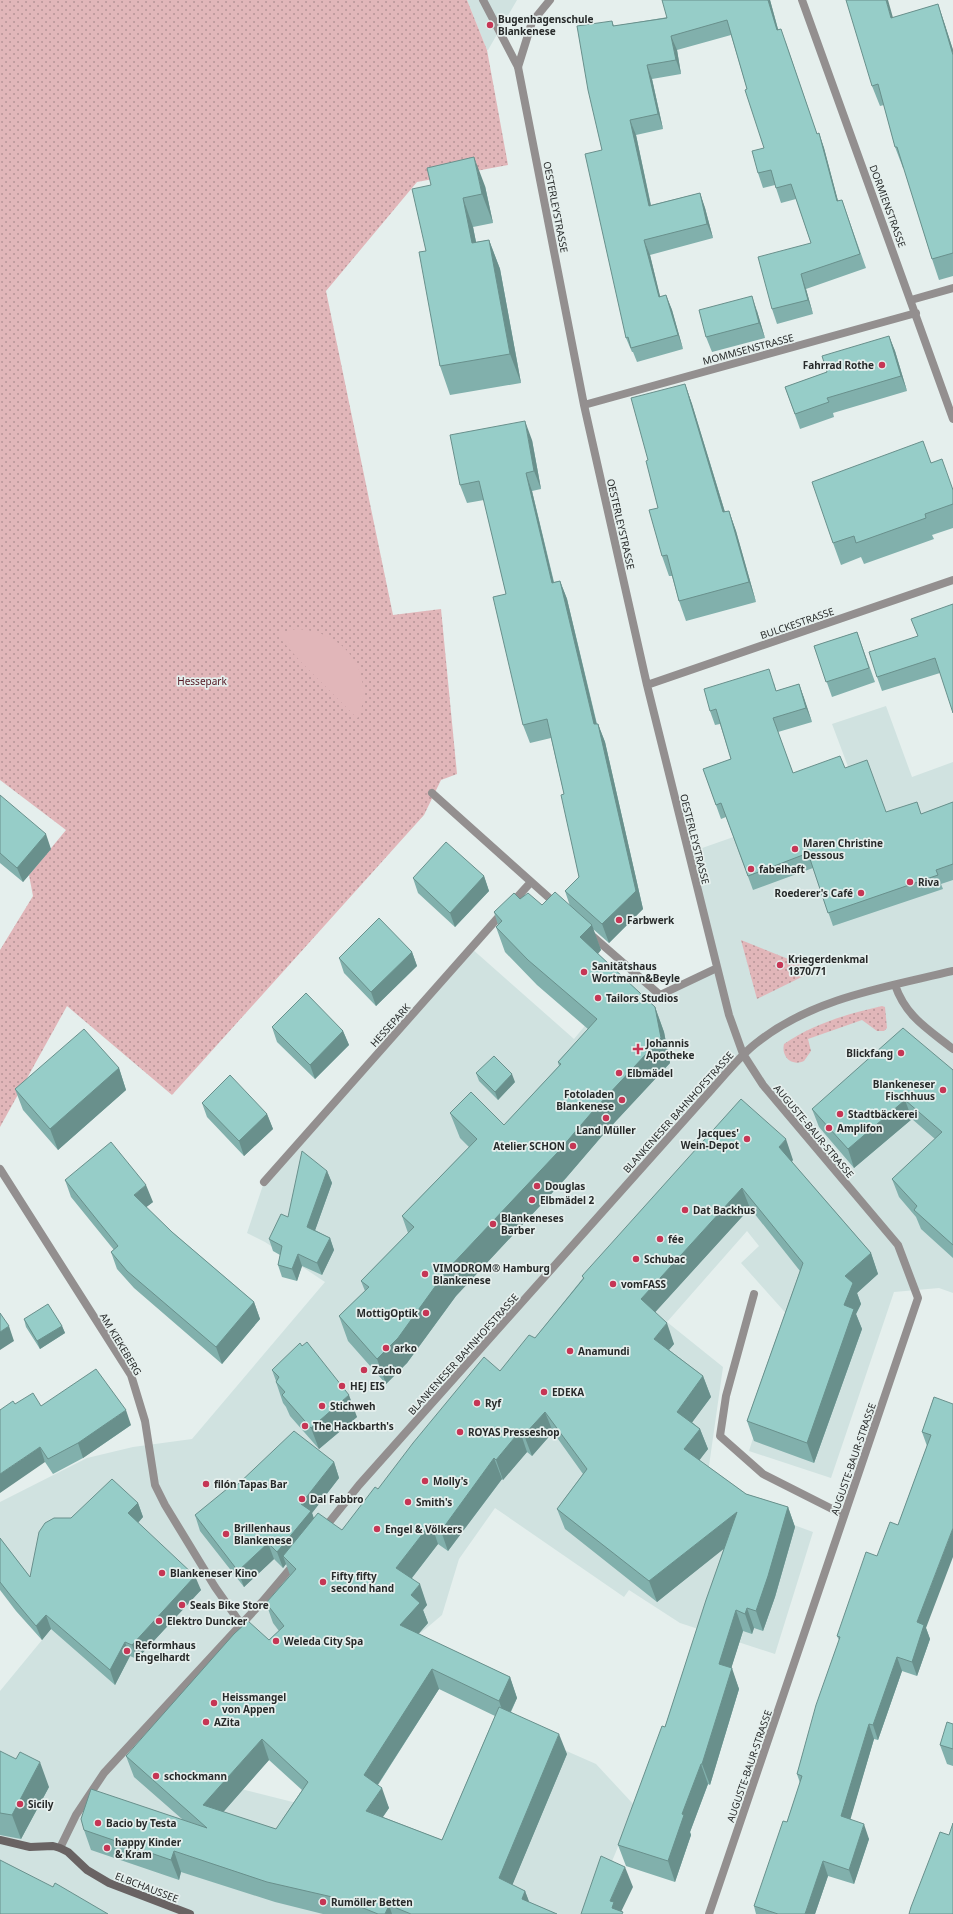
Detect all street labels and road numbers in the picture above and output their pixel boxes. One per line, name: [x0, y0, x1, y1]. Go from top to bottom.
street label: OESTERLEYSTRASSE: [540, 160, 572, 254]
street label: DORMIENSTRASSE: [867, 163, 909, 249]
street label: MOMMSENSTRASSE: [701, 330, 795, 368]
street label: OESTERLEYSTRASSE: [604, 477, 638, 571]
street label: BULCKESTRASSE: [758, 604, 836, 642]
street label: OESTERLEYSTRASSE: [677, 792, 713, 886]
street label: HESSEPARK: [367, 1000, 414, 1050]
street label: BLANKENESER BAHNHOFSTRASSE: [620, 1048, 736, 1176]
street label: AUGUSTE-BAUR-STRASSE: [771, 1081, 857, 1181]
street label: BLANKENESER BAHNHOFSTRASSE: [405, 1290, 521, 1418]
street label: AM KIEKEBERG: [97, 1310, 145, 1378]
street label: AUGUSTE-BAUR-STRASSE: [827, 1401, 879, 1517]
street label: AUGUSTE-BAUR-STRASSE: [723, 1708, 775, 1824]
street label: ELBCHAUSSEE: [113, 1868, 181, 1906]

